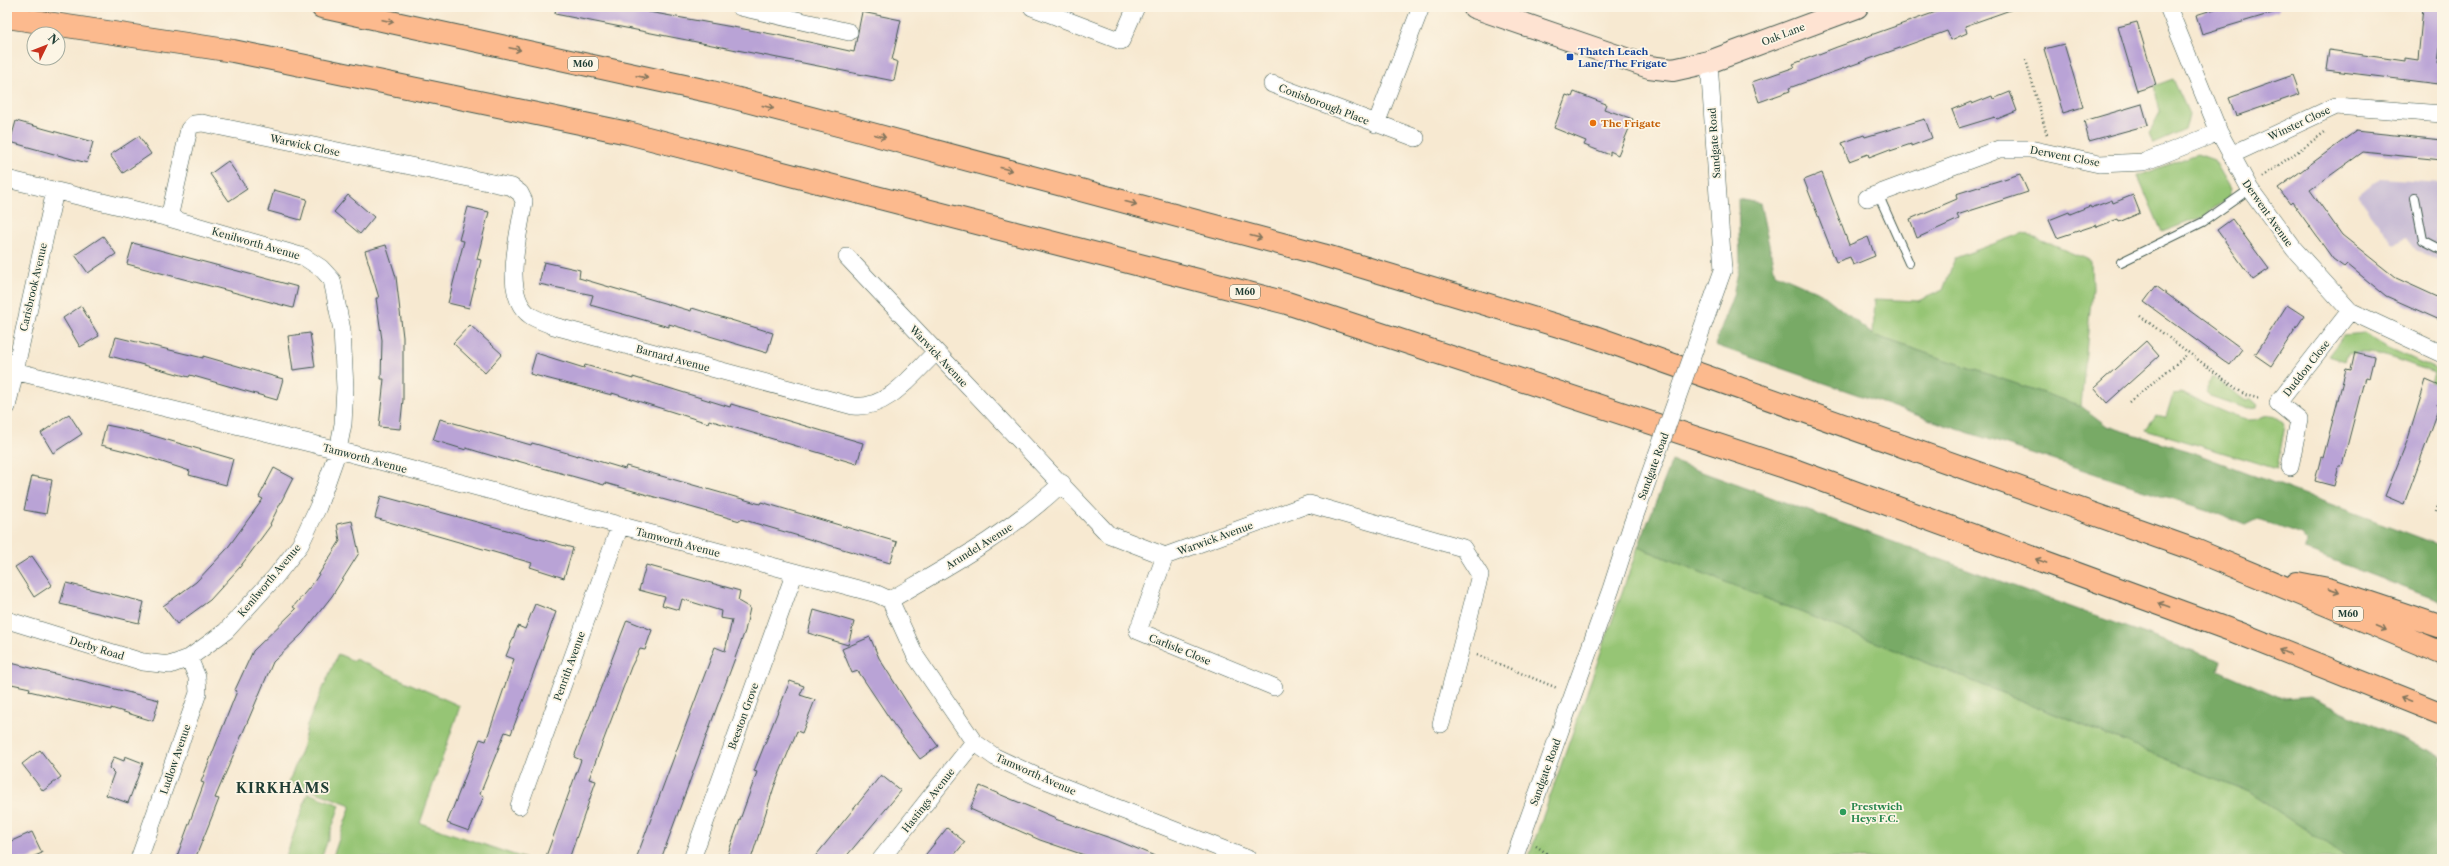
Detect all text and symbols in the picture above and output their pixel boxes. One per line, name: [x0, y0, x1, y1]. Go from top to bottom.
one-way arrow: [381, 18, 394, 26]
street label: Oak Lane: [1760, 20, 1807, 49]
north arrow: [26, 26, 66, 66]
text: N: [45, 31, 62, 48]
one-way arrow: [508, 45, 521, 53]
place label: Thatch Leach Lane/The Frigate: [1578, 45, 1667, 70]
marker: Thatch Leach Lane/The Frigate: [1565, 52, 1575, 62]
road number: M60: [568, 57, 598, 71]
one-way arrow: [635, 73, 648, 81]
street label: Conisborough Place: [1277, 81, 1371, 128]
one-way arrow: [761, 103, 774, 111]
street label: Winster Close: [2265, 103, 2333, 144]
street label: Sandgate Road: [1706, 107, 1723, 179]
place label: The Frigate: [1601, 117, 1661, 130]
marker: The Frigate: [1588, 118, 1598, 128]
street label: Warwick Close: [268, 132, 341, 159]
one-way arrow: [873, 132, 886, 140]
street label: Derwent Close: [2029, 143, 2101, 170]
one-way arrow: [999, 166, 1012, 173]
street label: Derwent Avenue: [2240, 177, 2296, 250]
one-way arrow: [1124, 200, 1137, 207]
street label: Kenilworth Avenue: [210, 225, 302, 262]
one-way arrow: [1250, 234, 1263, 241]
street label: Carisbrook Avenue: [17, 241, 50, 333]
road number: M60: [1230, 285, 1260, 299]
street label: Warwick Avenue: [906, 322, 971, 390]
street label: Duddon Close: [2280, 337, 2333, 399]
street label: Barnard Avenue: [634, 342, 712, 375]
street label: Sandgate Road: [1635, 431, 1672, 502]
street label: Tamworth Avenue: [321, 441, 409, 476]
street label: Warwick Avenue: [1175, 519, 1255, 559]
street label: Arundel Avenue: [943, 520, 1015, 573]
street label: Tamworth Avenue: [634, 525, 722, 560]
street label: Kenilworth Avenue: [235, 541, 304, 619]
one-way arrow: [2036, 556, 2048, 564]
one-way arrow: [2328, 588, 2341, 595]
one-way arrow: [2158, 601, 2170, 609]
road number: M60: [2333, 607, 2363, 621]
one-way arrow: [2375, 625, 2387, 632]
street label: Penrith Avenue: [551, 629, 588, 703]
street label: Carlisle Close: [1147, 631, 1213, 668]
street label: Derby Road: [68, 634, 126, 663]
one-way arrow: [2280, 647, 2292, 655]
street label: Beeston Grove: [725, 681, 762, 751]
one-way arrow: [2400, 695, 2412, 703]
street label: Ludlow Avenue: [157, 722, 194, 796]
street label: Sandgate Road: [1527, 737, 1564, 808]
street label: Tamworth Avenue: [993, 751, 1078, 798]
street label: Hastings Avenue: [899, 765, 958, 835]
district label: KIRKHAMS: [236, 779, 330, 797]
place label: Prestwich Heys F.C.: [1851, 800, 1903, 825]
marker: Prestwich Heys F.C.: [1838, 807, 1848, 817]

